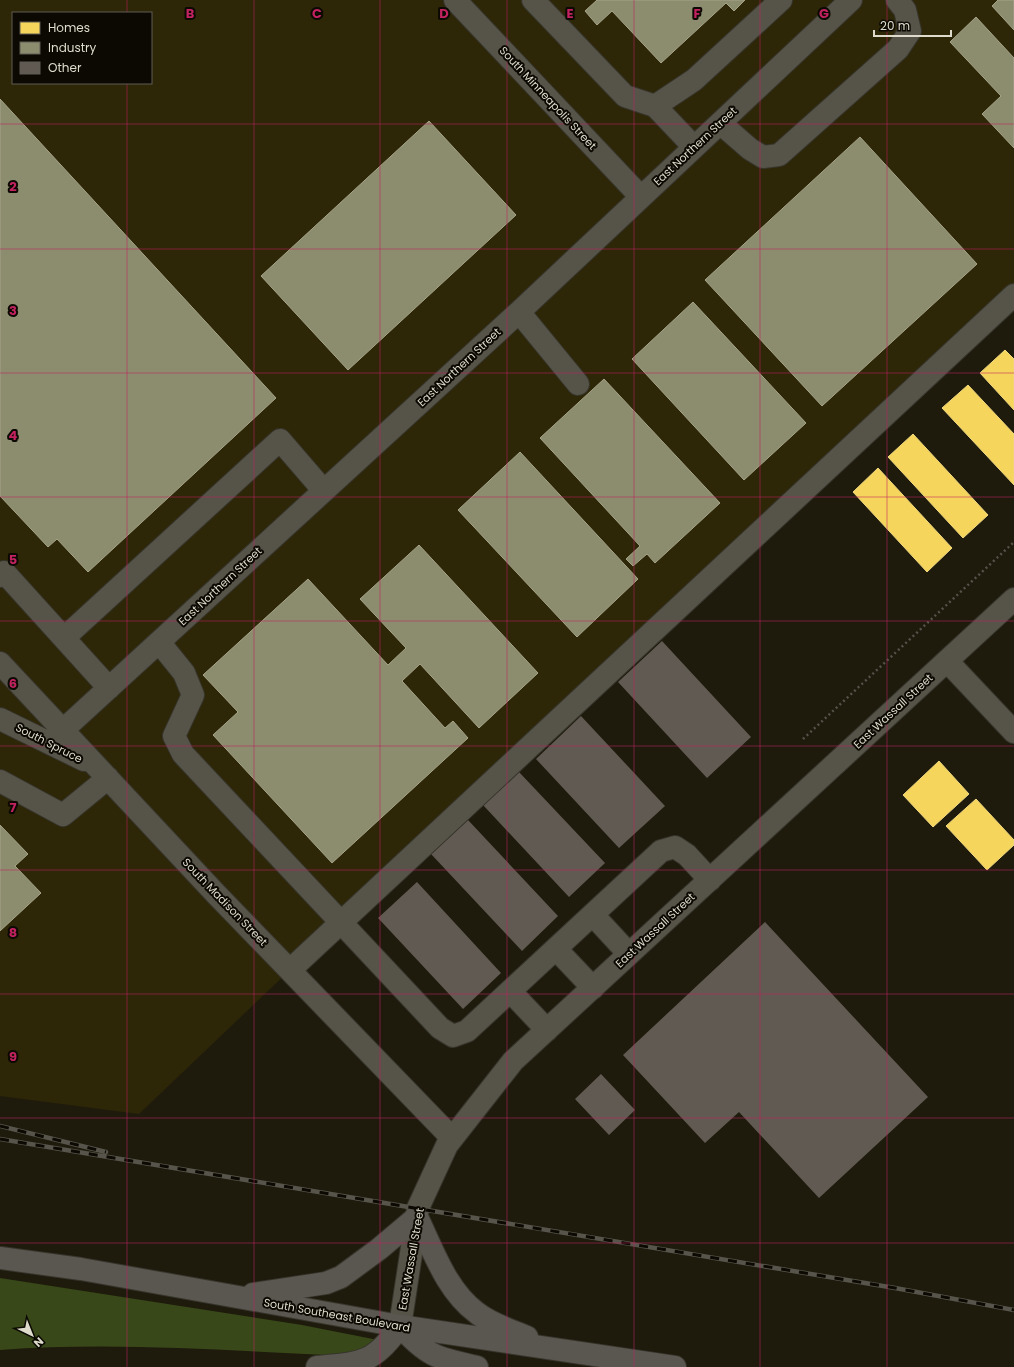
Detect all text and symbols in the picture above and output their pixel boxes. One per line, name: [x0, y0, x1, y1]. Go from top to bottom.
text: B: [186, 4, 195, 23]
text: C: [312, 4, 322, 23]
text: D: [439, 4, 449, 23]
text: E: [566, 4, 574, 23]
text: F: [693, 4, 701, 23]
text: G: [819, 4, 829, 23]
legend: [12, 12, 152, 84]
scale bar: [874, 12, 951, 38]
text: 20 m: [880, 17, 910, 34]
text: Homes: [48, 19, 90, 36]
text: Industry: [48, 39, 97, 56]
street label: South Minneapolis Street: [496, 43, 600, 153]
text: Other: [48, 59, 82, 76]
street label: East Northern Street: [650, 103, 740, 189]
text: 2: [9, 177, 17, 196]
text: 3: [9, 301, 17, 320]
street label: East Northern Street: [414, 324, 504, 410]
text: 4: [9, 426, 18, 445]
street label: East Northern Street: [175, 543, 265, 629]
text: 5: [9, 550, 17, 569]
street label: East Wassall Street: [850, 670, 936, 752]
text: 6: [9, 674, 17, 693]
street label: South Spruce: [13, 719, 85, 767]
text: 7: [10, 798, 17, 817]
street label: South Madison Street: [179, 855, 271, 949]
street label: East Wassall Street: [612, 889, 698, 971]
text: 8: [9, 923, 17, 942]
text: 9: [9, 1047, 17, 1066]
street label: East Wassall Street: [394, 1207, 428, 1311]
street label: South Southeast Boulevard: [262, 1294, 412, 1336]
north arrow: [12, 1315, 52, 1355]
text: N: [30, 1334, 47, 1351]

